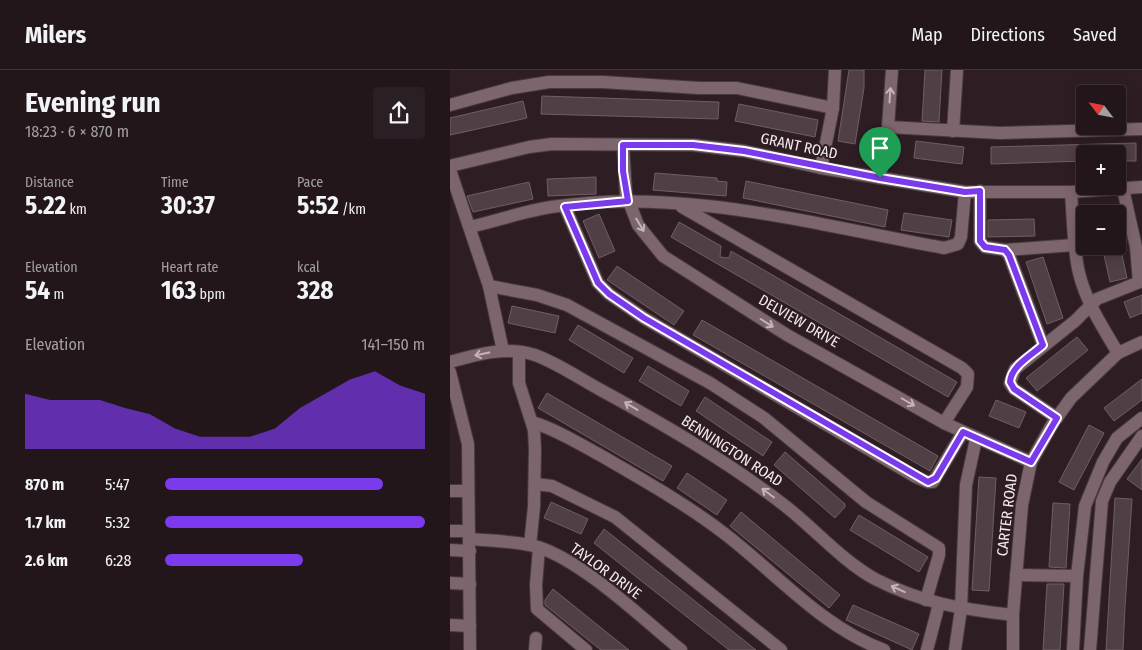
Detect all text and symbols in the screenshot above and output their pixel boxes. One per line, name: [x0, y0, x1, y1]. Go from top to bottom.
text: Milers: [25, 21, 86, 49]
text: Map: [911, 24, 943, 46]
text: Directions: [971, 24, 1045, 46]
text: Saved: [1073, 24, 1117, 46]
north arrow: [1076, 85, 1126, 135]
map controls: [1076, 85, 1126, 255]
text: Evening run: [25, 86, 161, 119]
button: share: [373, 87, 425, 139]
one-way arrow: [885, 88, 895, 104]
text: 18:23 · 6 × 870 m: [25, 122, 129, 141]
pin: [859, 127, 901, 178]
street label: GRANT ROAD: [759, 129, 839, 163]
icon: arrive: [866, 134, 894, 162]
button: +: [1076, 145, 1126, 195]
text: Distance: [25, 174, 74, 191]
text: Time: [161, 174, 189, 191]
text: Pace: [297, 174, 323, 191]
text: 5.22: [25, 191, 66, 221]
text: 30:37: [161, 191, 215, 221]
text: 5:52: [297, 191, 339, 221]
text: km: [66, 201, 87, 218]
text: /km: [339, 201, 366, 218]
button: −: [1076, 205, 1126, 255]
one-way arrow: [635, 218, 645, 232]
text: Elevation: [25, 259, 78, 276]
text: Heart rate: [161, 259, 218, 276]
text: kcal: [297, 259, 320, 276]
text: 54: [25, 276, 50, 306]
text: 163: [161, 276, 196, 306]
text: 328: [297, 276, 333, 306]
text: m: [50, 286, 64, 303]
text: bpm: [196, 286, 225, 303]
street label: DELVIEW DRIVE: [755, 291, 843, 351]
one-way arrow: [760, 317, 774, 328]
text: Elevation: [25, 335, 85, 354]
text: 141–150 m: [361, 335, 425, 354]
one-way arrow: [474, 350, 490, 359]
one-way arrow: [901, 398, 915, 408]
one-way arrow: [624, 401, 638, 411]
street label: BENNINGTON ROAD: [678, 412, 786, 490]
street label: CARTER ROAD: [993, 473, 1021, 557]
text: 870 m: [25, 475, 64, 494]
text: 5:47: [105, 475, 130, 494]
one-way arrow: [761, 488, 775, 498]
text: 1.7 km: [25, 513, 66, 532]
text: 5:32: [105, 513, 130, 532]
street label: TAYLOR DRIVE: [567, 539, 645, 603]
text: 2.6 km: [25, 551, 68, 570]
text: 6:28: [105, 551, 131, 570]
one-way arrow: [891, 584, 906, 594]

